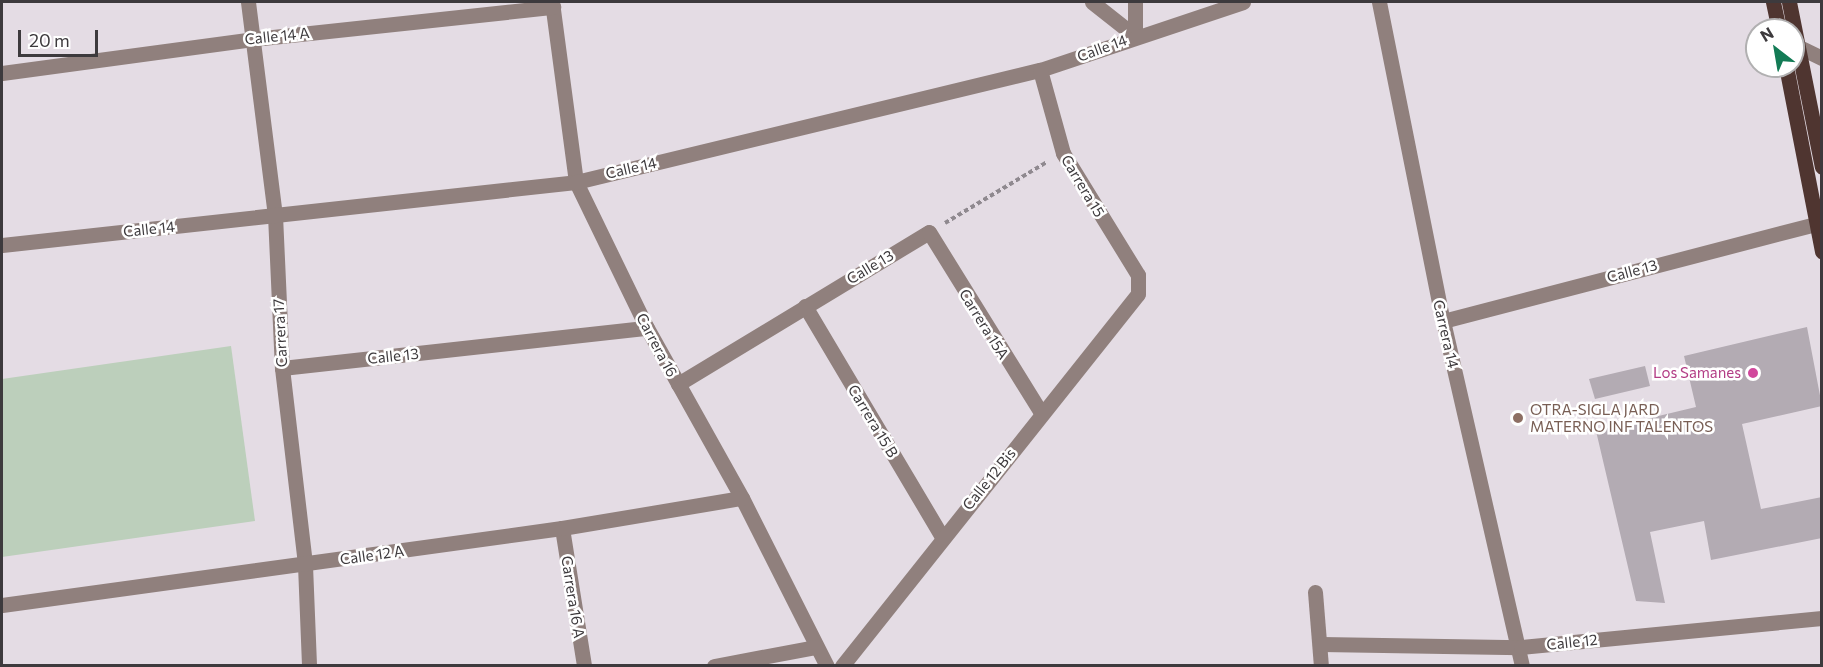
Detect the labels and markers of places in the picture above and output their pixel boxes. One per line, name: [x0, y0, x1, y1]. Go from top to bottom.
place label: Los Samanes: [1653, 364, 1741, 382]
marker: Los Samanes: [1746, 366, 1760, 380]
place label: OTRA-SIGLA JARD MATERNO INF TALENTOS: [1530, 400, 1713, 435]
marker: OTRA-SIGLA JARD MATERNO INF TALENTOS: [1511, 411, 1525, 425]

